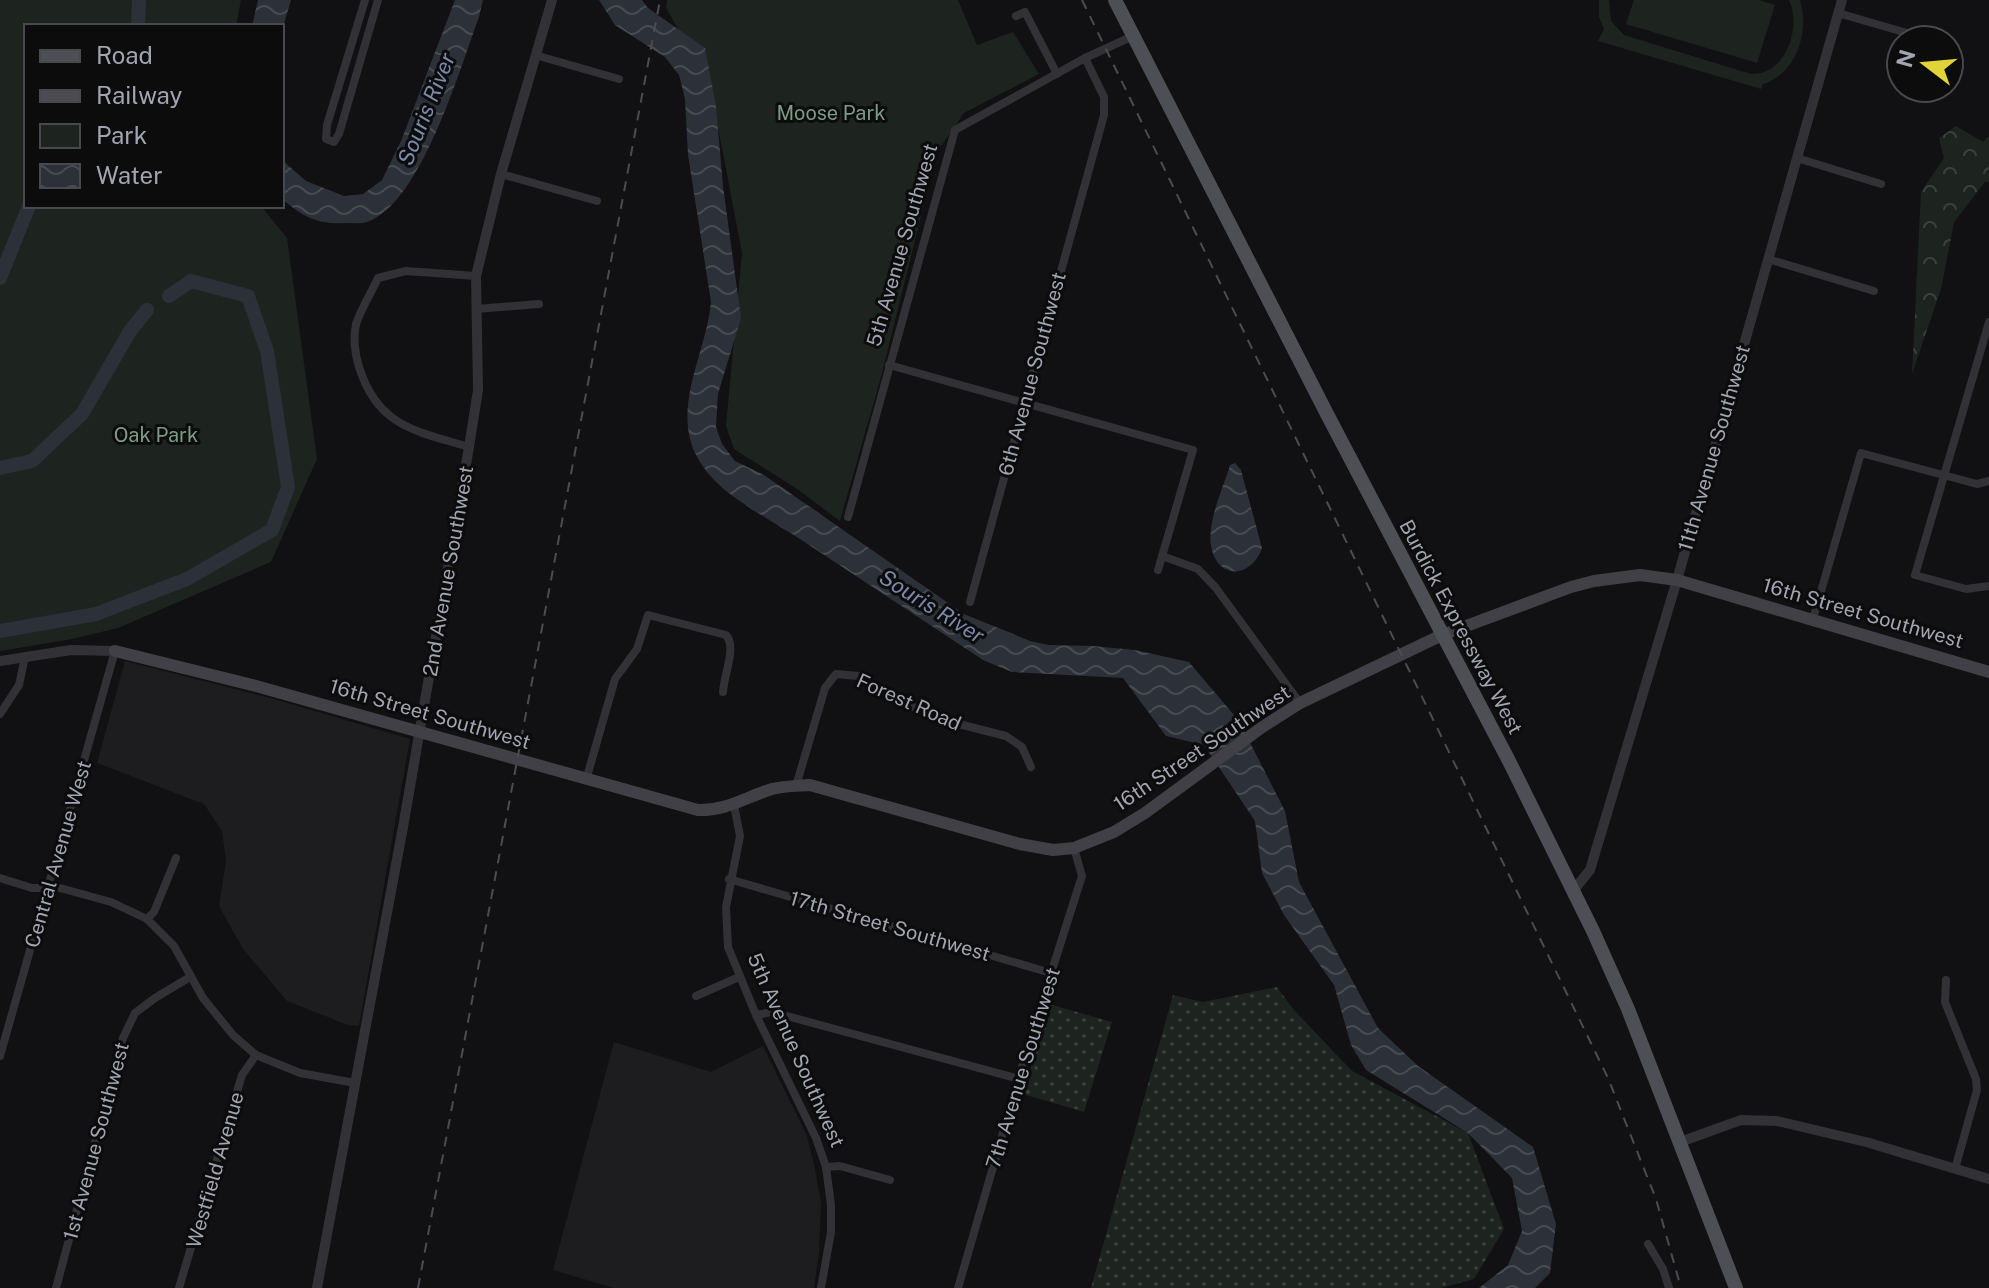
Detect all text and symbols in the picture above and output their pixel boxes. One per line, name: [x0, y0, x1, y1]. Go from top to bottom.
legend: [24, 24, 284, 208]
north arrow: [1885, 24, 1965, 104]
text: Road: [96, 41, 153, 69]
text: N: [1891, 47, 1921, 70]
water label: Souris River: [392, 48, 461, 169]
text: Railway: [96, 81, 182, 109]
park label: Moose Park: [777, 101, 885, 125]
text: Park: [96, 121, 147, 149]
street label: 5th Avenue Southwest: [862, 141, 942, 349]
text: Water: [96, 161, 163, 189]
street label: 6th Avenue Southwest: [993, 270, 1071, 478]
street label: 11th Avenue Southwest: [1673, 342, 1755, 554]
park label: Oak Park: [114, 423, 198, 447]
street label: 2nd Avenue Southwest: [418, 464, 478, 678]
street label: Burdick Expressway West: [1394, 516, 1528, 738]
water label: Souris River: [875, 563, 990, 649]
street label: 16th Street Southwest: [1760, 573, 1966, 653]
street label: Forest Road: [853, 668, 965, 736]
street label: 16th Street Southwest: [327, 674, 533, 754]
street label: 16th Street Southwest: [1109, 680, 1295, 816]
street label: Central Avenue West: [20, 758, 96, 950]
street label: 17th Street Southwest: [787, 886, 993, 966]
street label: 5th Avenue Southwest: [742, 949, 850, 1151]
street label: 7th Avenue Southwest: [981, 964, 1065, 1172]
street label: 1st Avenue Southwest: [58, 1040, 134, 1242]
street label: Westfield Avenue: [181, 1089, 249, 1251]

